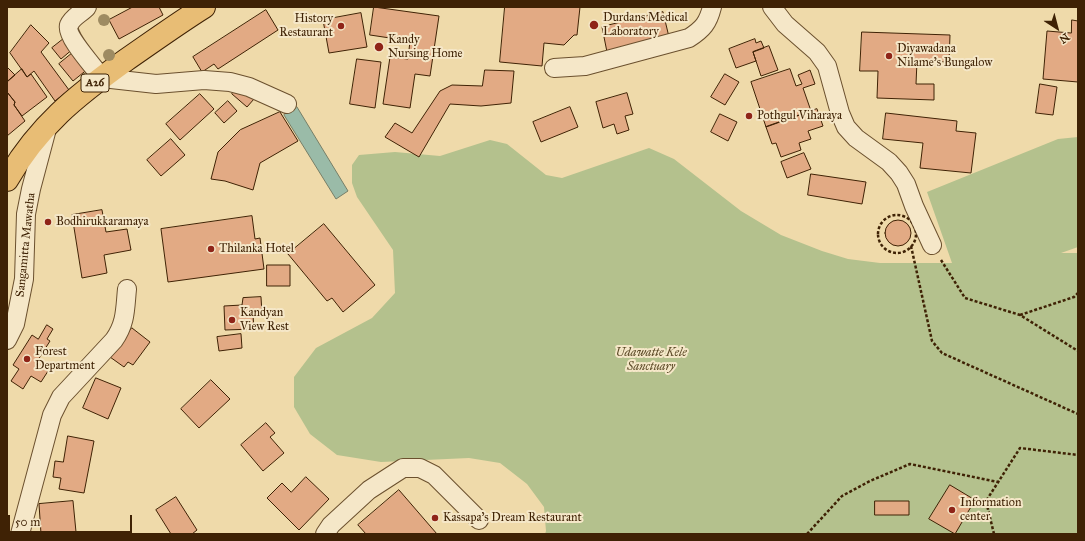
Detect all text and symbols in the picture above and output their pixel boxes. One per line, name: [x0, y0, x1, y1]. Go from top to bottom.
north arrow: [1037, 8, 1077, 48]
place label: Durdans Medical Laboratory: [603, 11, 688, 39]
place label: History Restaurant: [279, 12, 333, 40]
marker: Durdans Medical Laboratory: [588, 19, 600, 31]
marker: History Restaurant: [336, 21, 346, 31]
text: N: [1057, 30, 1072, 46]
place label: Kandy Nursing Home: [388, 33, 463, 61]
marker: Kandy Nursing Home: [373, 41, 385, 53]
place label: Diyawadana Nilame's Bungalow: [897, 42, 992, 70]
marker: Diyawadana Nilame's Bungalow: [884, 51, 894, 61]
road number: A26: [81, 74, 109, 92]
place label: Pothgul Viharaya: [757, 109, 842, 123]
marker: Pothgul Viharaya: [744, 111, 754, 121]
street label: Sangamitta Mawatha: [13, 192, 39, 298]
place label: Bodhirukkaramaya: [56, 215, 148, 229]
marker: Bodhirukkaramaya: [43, 217, 53, 227]
place label: Thilanka Hotel: [219, 242, 294, 256]
marker: Thilanka Hotel: [206, 244, 216, 254]
place label: Kandyan View Rest: [240, 306, 289, 334]
marker: Kandyan View Rest: [227, 315, 237, 325]
place label: Forest Department: [35, 345, 95, 373]
park label: Udawatte Kele Sanctuary: [615, 346, 687, 374]
marker: Forest Department: [22, 354, 32, 364]
place label: Information center: [960, 496, 1021, 524]
marker: Information center: [947, 505, 957, 515]
scale bar: [10, 507, 134, 533]
place label: Kassapa's Dream Restaurant: [443, 511, 582, 525]
marker: Kassapa's Dream Restaurant: [430, 513, 440, 523]
text: 50 m: [15, 515, 40, 529]

